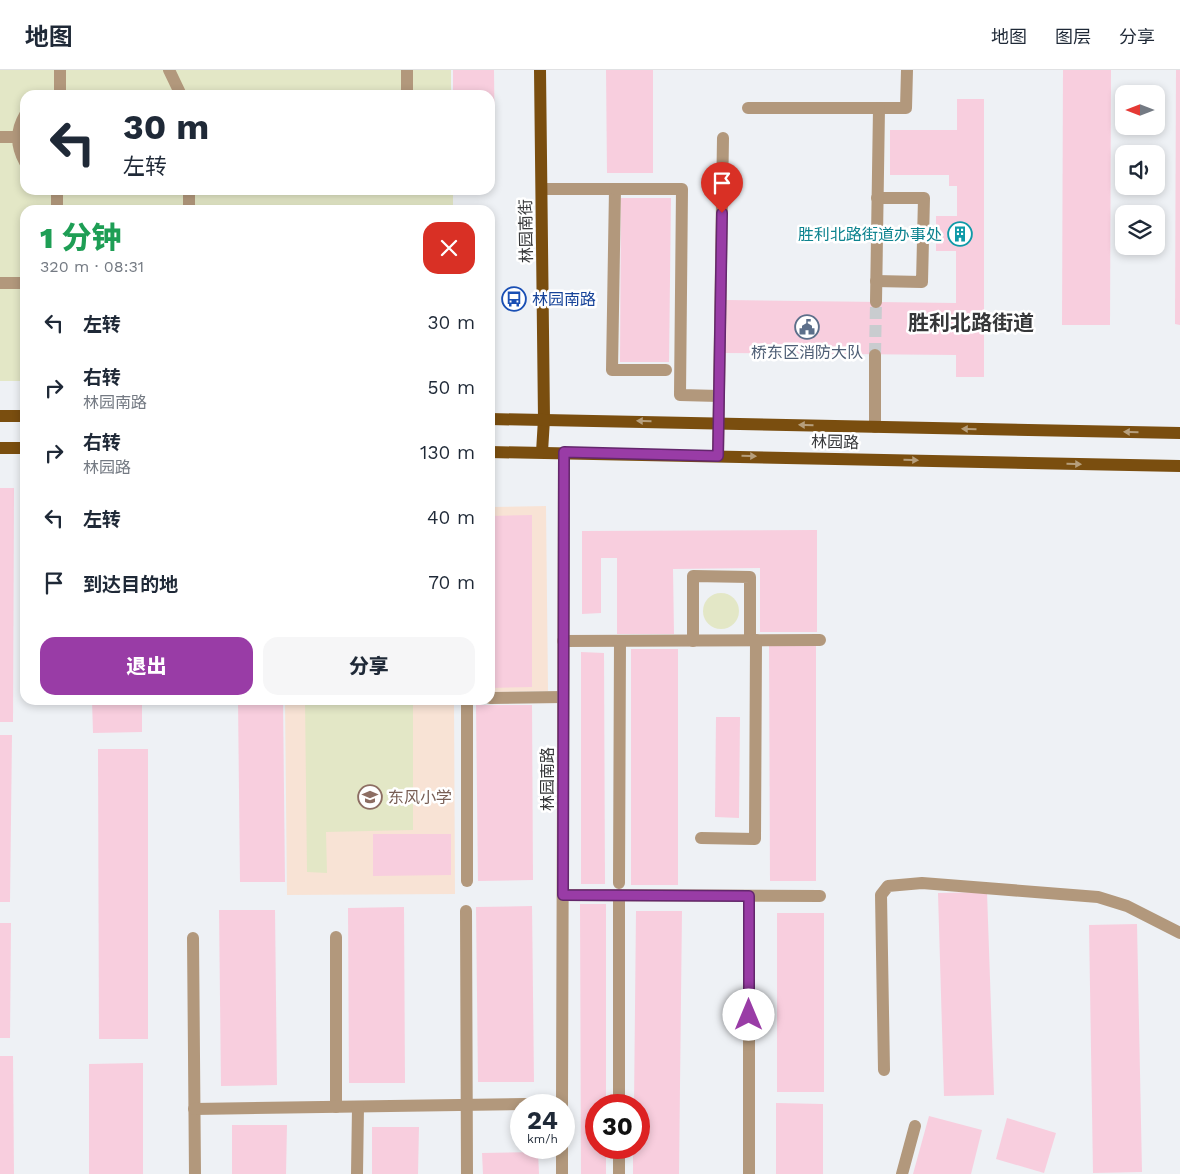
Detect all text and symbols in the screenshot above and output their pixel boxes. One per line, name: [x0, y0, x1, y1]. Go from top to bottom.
text: 地图: [25, 23, 73, 51]
text: 地图: [991, 26, 1027, 47]
text: 图层: [1055, 26, 1091, 47]
text: 分享: [1119, 26, 1155, 47]
north arrow: [1115, 85, 1165, 135]
map controls: [1115, 85, 1165, 255]
text: 30 m: [123, 106, 209, 148]
icon: left: [40, 110, 105, 175]
button: sound: [1115, 145, 1165, 195]
text: 左转: [123, 154, 167, 179]
pin: [701, 162, 743, 213]
icon: arrive: [708, 169, 736, 197]
street label: 林园南街: [516, 199, 536, 263]
button: layers: [1115, 205, 1165, 255]
text: 1 分钟: [40, 220, 121, 255]
building icon: 胜利北路街道办事处: [947, 221, 973, 247]
button: close: [423, 222, 475, 274]
place label: 胜利北路街道办事处: [798, 225, 942, 244]
text: 320 m · 08:31: [40, 257, 144, 276]
bus stop icon: 林园南路: [501, 286, 527, 312]
place label: 林园南路: [532, 290, 596, 309]
icon: left: [40, 309, 68, 337]
district label: 胜利北路街道: [908, 310, 1034, 335]
text: 30 m: [428, 311, 475, 334]
text: 左转: [83, 313, 121, 336]
public building icon: 桥东区消防大队: [794, 314, 820, 340]
place label: 桥东区消防大队: [751, 343, 863, 362]
text: 右转: [83, 366, 121, 389]
icon: right: [40, 374, 68, 402]
text: 50 m: [428, 376, 475, 399]
text: 林园南路: [83, 393, 147, 412]
one-way arrow: [636, 417, 652, 425]
one-way arrow: [798, 421, 814, 429]
one-way arrow: [961, 425, 977, 433]
one-way arrow: [1123, 428, 1139, 436]
text: 右转: [83, 431, 121, 454]
street label: 林园路: [811, 432, 859, 452]
icon: right: [40, 439, 68, 467]
text: 130 m: [420, 441, 475, 464]
one-way arrow: [741, 453, 757, 461]
one-way arrow: [903, 456, 919, 464]
text: 林园路: [83, 458, 131, 477]
one-way arrow: [1066, 460, 1082, 468]
icon: left: [40, 504, 68, 532]
text: 40 m: [427, 506, 475, 529]
text: 左转: [83, 508, 121, 531]
icon: arrive: [40, 569, 68, 597]
text: 70 m: [428, 571, 475, 594]
text: 到达目的地: [83, 573, 178, 596]
button: 退出: [40, 637, 253, 695]
button: 分享: [263, 637, 475, 695]
street label: 林园南路: [538, 747, 557, 811]
school or university icon: 东风小学: [357, 784, 383, 810]
place label: 东风小学: [388, 788, 452, 807]
position arrow: [722, 988, 774, 1040]
speed limit sign: 30: [585, 1094, 650, 1159]
text: 24: [527, 1106, 558, 1135]
text: km/h: [527, 1132, 558, 1146]

